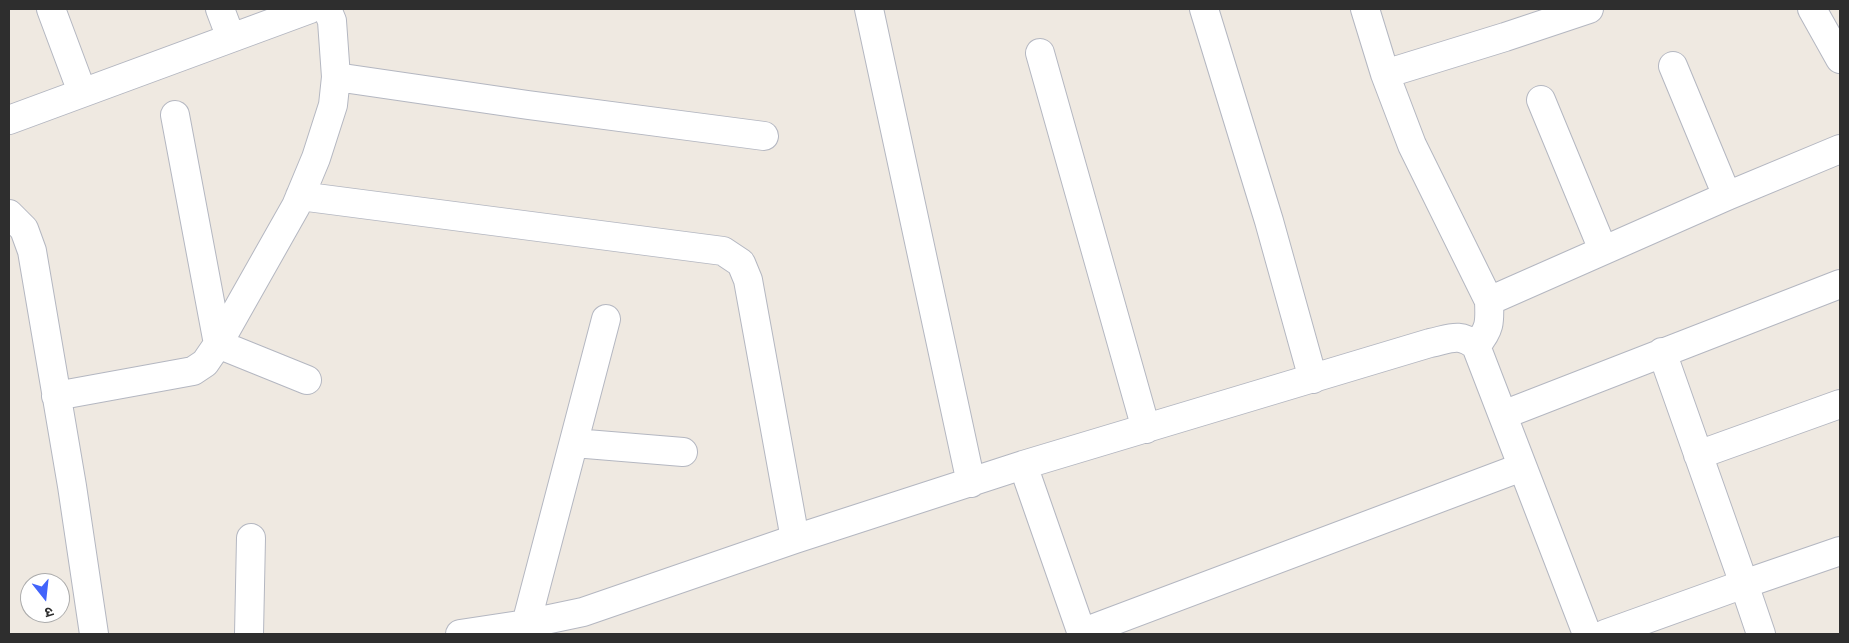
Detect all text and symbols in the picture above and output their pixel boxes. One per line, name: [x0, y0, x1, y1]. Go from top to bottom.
north arrow: [20, 573, 70, 623]
text: उ: [43, 603, 55, 621]

